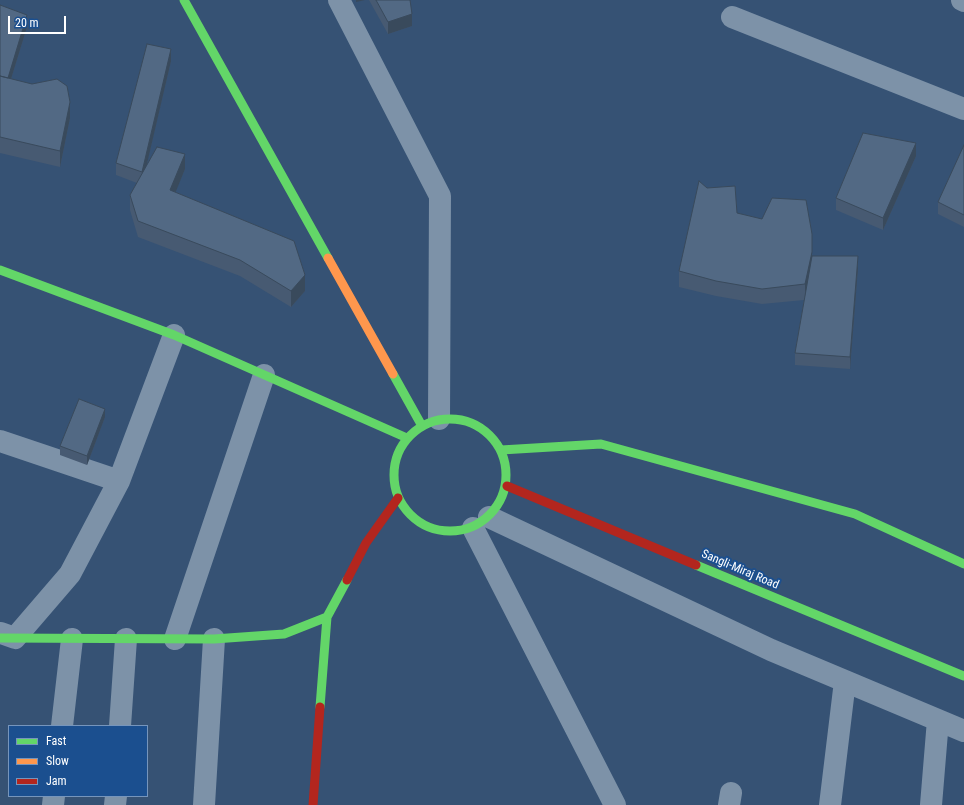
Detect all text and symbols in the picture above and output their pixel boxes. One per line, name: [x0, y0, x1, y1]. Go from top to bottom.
scale bar: [10, 8, 68, 34]
text: 20 m: [15, 16, 39, 30]
street label: Sangli-Miraj Road: [699, 547, 781, 593]
legend: [8, 725, 148, 797]
text: Fast: [46, 734, 66, 748]
text: Slow: [46, 754, 69, 768]
text: Jam: [46, 774, 67, 788]

